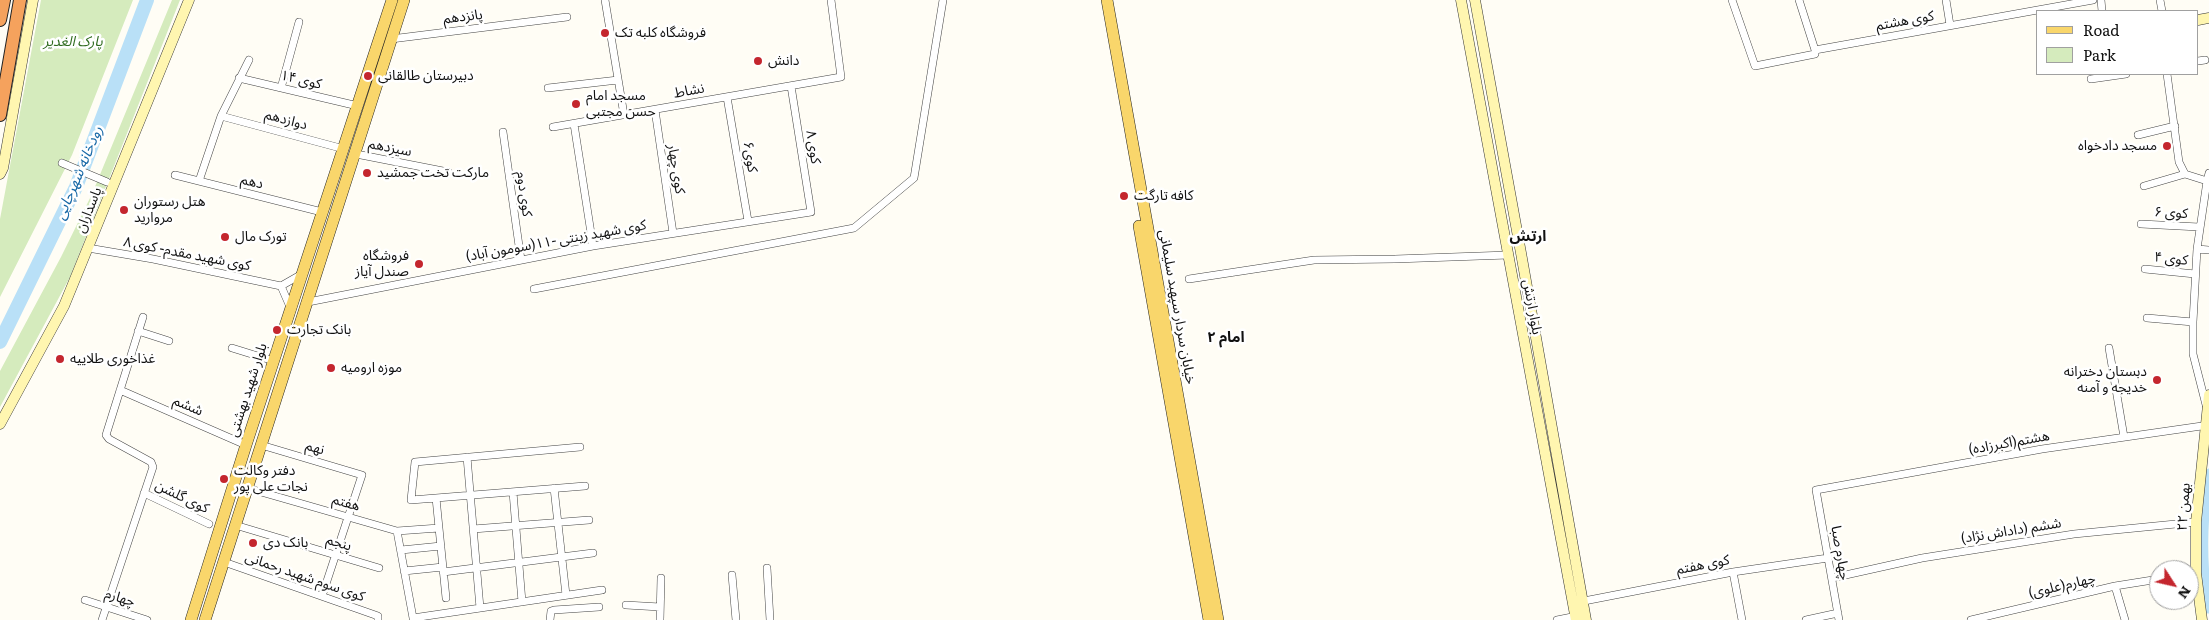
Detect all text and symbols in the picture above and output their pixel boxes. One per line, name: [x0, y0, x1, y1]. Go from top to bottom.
street label: پانزدهم: [442, 6, 484, 28]
street label: کوی هشتم: [1875, 8, 1935, 34]
legend: [2036, 10, 2199, 75]
text: Road: [2083, 18, 2119, 41]
place label: فروشگاه کلبه تک: [615, 25, 706, 41]
marker: فروشگاه کلبه تک: [599, 27, 611, 39]
park label: پارک الغدیر: [43, 34, 103, 50]
text: Park: [2083, 43, 2116, 66]
place label: دانش: [768, 53, 800, 69]
marker: دانش: [752, 55, 764, 67]
street label: کوی ۱۴: [279, 67, 323, 93]
place label: دبیرستان طالقانی: [378, 68, 474, 84]
marker: دبیرستان طالقانی: [362, 70, 374, 82]
street label: نشاط: [672, 80, 706, 102]
place label: مسجد امام حسن مجتبی: [586, 88, 656, 120]
marker: مسجد امام حسن مجتبی: [570, 98, 582, 110]
street label: دوازدهم: [263, 106, 309, 134]
water label: رودخانه شهرچایی: [51, 123, 107, 223]
street label: کوی ۸: [802, 129, 824, 165]
street label: سیزدهم: [367, 136, 413, 160]
place label: مسجد دادخواه: [2078, 138, 2157, 154]
street label: کوی۶: [739, 140, 761, 174]
marker: مسجد دادخواه: [2161, 140, 2173, 152]
street label: کوی چهار: [664, 143, 688, 195]
place label: مارکت تخت جمشید: [377, 165, 489, 181]
marker: مارکت تخت جمشید: [361, 167, 373, 179]
street label: کوی دوم: [513, 170, 535, 218]
street label: دهم: [239, 171, 265, 193]
street label: پاسداران: [72, 185, 106, 235]
place label: کافه تارگت: [1134, 188, 1194, 204]
marker: کافه تارگت: [1118, 190, 1130, 202]
place label: هتل رستوران مروارید: [134, 194, 206, 226]
marker: هتل رستوران مروارید: [118, 204, 130, 216]
street label: کوی ۶: [2154, 204, 2188, 222]
street label: کوی شهید زینتی -۱۱(سومون آباد): [464, 217, 648, 265]
street label: خیابان سردار سپهبد سلیمانی: [1155, 228, 1199, 386]
district label: ارتش: [1510, 228, 1546, 246]
place label: تورک مال: [235, 229, 287, 245]
marker: تورک مال: [219, 231, 231, 243]
street label: کوی شهید مقدم- کوی ۸: [122, 233, 252, 275]
place label: فروشگاه صندل آیاز: [355, 248, 409, 280]
street label: کوی ۴: [2153, 249, 2189, 269]
marker: فروشگاه صندل آیاز: [413, 258, 425, 270]
street label: بلوار ارتش: [1519, 278, 1545, 336]
place label: بانک تجارت: [287, 322, 351, 338]
marker: بانک تجارت: [271, 324, 283, 336]
district label: امام ۲: [1207, 329, 1245, 347]
street label: بلوار شهید بهشتی: [225, 341, 271, 439]
place label: غذاخوری طلاییه: [70, 351, 155, 367]
marker: غذاخوری طلاییه: [54, 353, 66, 365]
place label: موزه ارومیه: [341, 360, 402, 376]
marker: موزه ارومیه: [325, 362, 337, 374]
place label: دبستان دخترانه خدیجه و آمنه: [2064, 364, 2147, 397]
marker: دبستان دخترانه خدیجه و آمنه: [2151, 374, 2163, 386]
street label: ششم: [171, 392, 205, 420]
street label: هشتم(اکبرزاده): [1967, 428, 2051, 458]
street label: نهم: [304, 437, 326, 459]
place label: دفتر وکالت نجات علی پور: [234, 463, 308, 496]
marker: دفتر وکالت نجات علی پور: [218, 473, 230, 485]
street label: کوی گلشن: [152, 477, 212, 517]
street label: ۲۲ بهمن: [2174, 482, 2194, 532]
street label: هفتم: [330, 491, 362, 515]
street label: ششم (داداش نژاد): [1960, 515, 2062, 547]
street label: چهارم صبا: [1827, 524, 1853, 582]
street label: پنجم: [324, 531, 354, 555]
place label: بانک دی: [263, 535, 308, 551]
marker: بانک دی: [247, 537, 259, 549]
street label: کوی سوم شهید رحمانی: [243, 549, 367, 605]
street label: کوی هفتم: [1675, 552, 1731, 578]
north arrow: [2149, 560, 2199, 610]
street label: چهارم(علوی): [2027, 570, 2097, 602]
text: N: [2174, 582, 2197, 604]
street label: چهارم: [103, 585, 137, 611]

